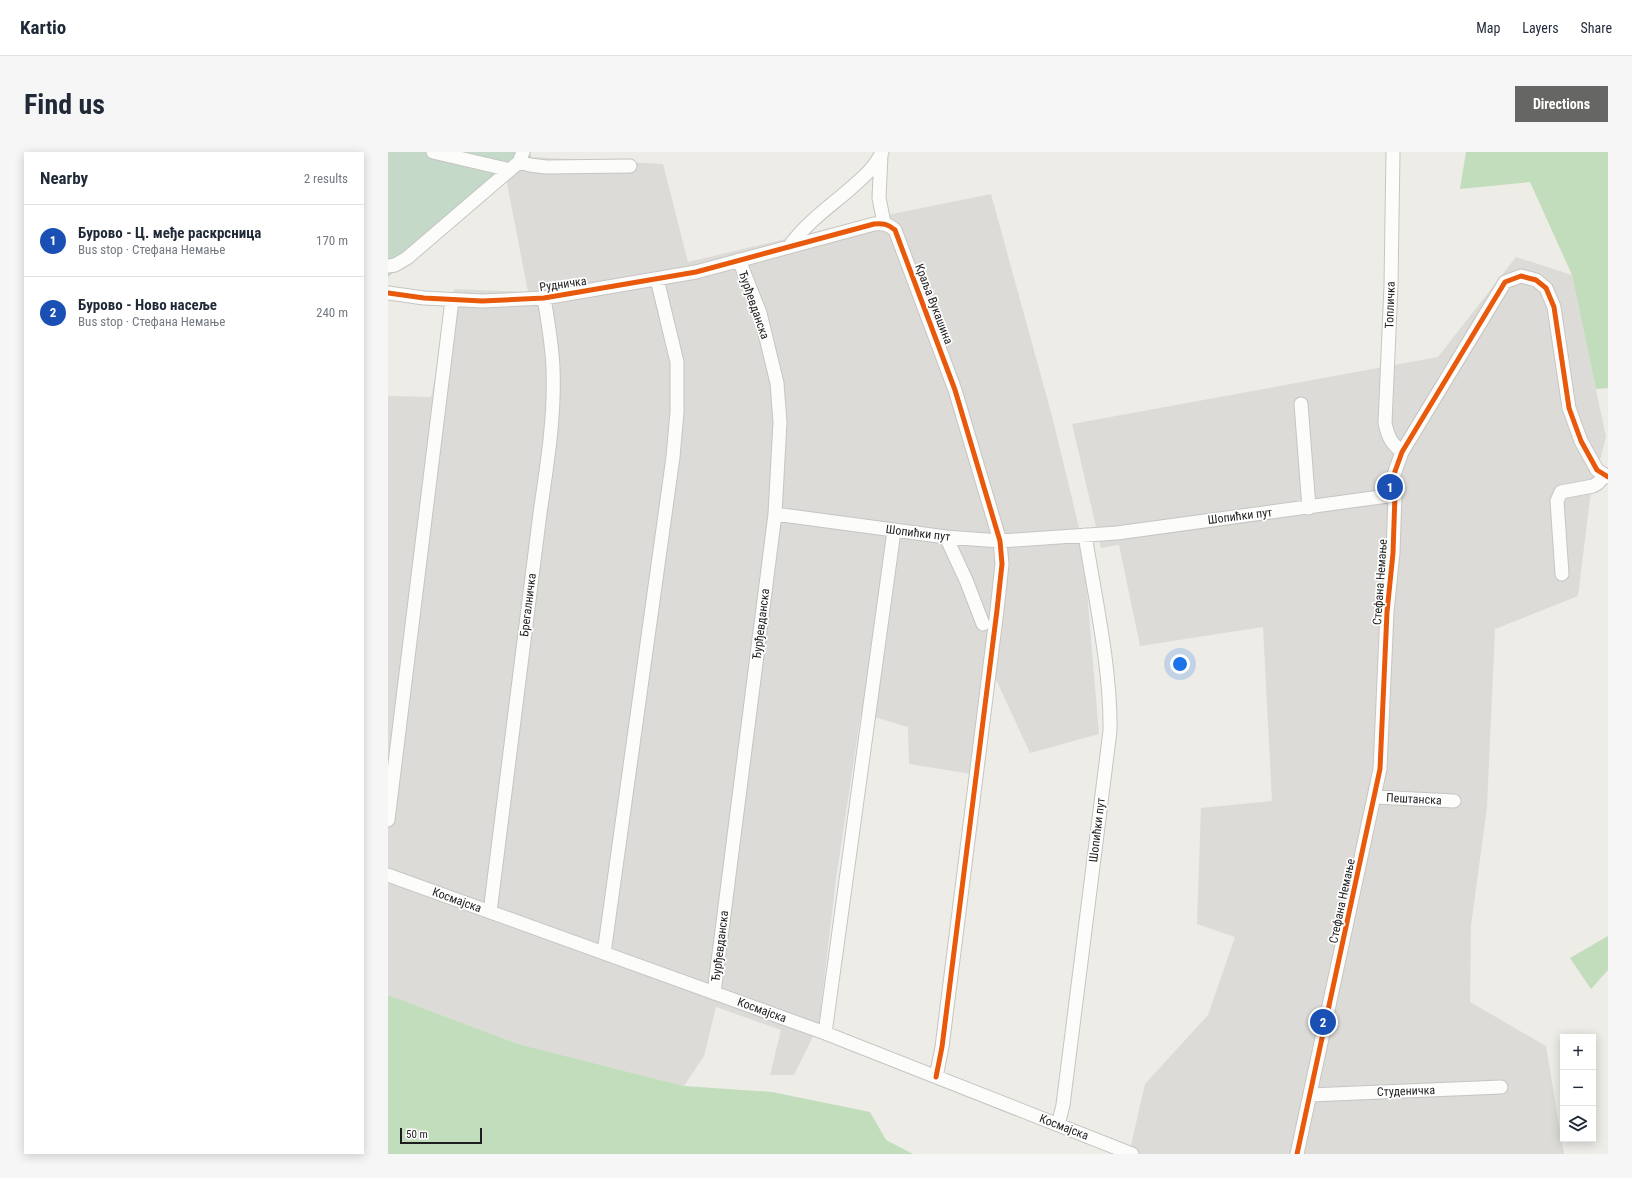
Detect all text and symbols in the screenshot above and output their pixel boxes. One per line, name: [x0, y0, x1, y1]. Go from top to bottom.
text: Kartio: [20, 16, 66, 39]
text: Map: [1476, 20, 1500, 36]
text: Layers: [1522, 20, 1559, 36]
text: Share: [1581, 20, 1612, 36]
button: Directions: [1515, 86, 1608, 122]
text: Find us: [24, 88, 105, 121]
text: Nearby: [40, 168, 88, 188]
text: 2 results: [304, 171, 348, 186]
text: Бурово - Ц. међе раскрсница: [78, 224, 261, 242]
text: 1: [50, 233, 56, 248]
text: 170 m: [316, 233, 348, 248]
text: Bus stop · Стефана Немање: [78, 242, 225, 257]
street label: Краља Вукашина: [912, 262, 956, 346]
street label: Ђурђевданска: [736, 269, 772, 341]
street label: Рудничка: [539, 274, 588, 294]
street label: Топличка: [1382, 281, 1398, 329]
text: Бурово - Ново насеље: [78, 296, 217, 314]
text: 2: [50, 305, 56, 320]
text: 240 m: [316, 305, 348, 320]
text: Bus stop · Стефана Немање: [78, 314, 225, 329]
pin: 1: [1377, 472, 1403, 502]
street label: Шопићки пут: [1207, 505, 1273, 527]
street label: Шопићки пут: [885, 522, 951, 544]
street label: Стефана Немање: [1370, 538, 1390, 625]
street label: Брегалничка: [517, 572, 539, 638]
street label: Ђурђевданска: [750, 587, 772, 660]
your location: [1170, 654, 1190, 674]
street label: Пештанска: [1386, 791, 1442, 807]
street label: Шопићки пут: [1086, 797, 1108, 863]
street label: Стефана Немање: [1326, 857, 1358, 945]
street label: Космајска: [430, 885, 484, 915]
street label: Ђурђевданска: [709, 909, 731, 982]
street label: Космајска: [735, 995, 789, 1025]
pin: 2: [1310, 1007, 1336, 1037]
map controls: [1560, 1034, 1596, 1142]
button: +: [1560, 1034, 1596, 1070]
button: −: [1560, 1070, 1596, 1106]
street label: Студеничка: [1377, 1083, 1436, 1099]
button: layers: [1560, 1106, 1596, 1142]
street label: Космајска: [1038, 1111, 1091, 1143]
scale bar: [400, 1126, 482, 1145]
text: 50 m: [406, 1128, 428, 1141]

